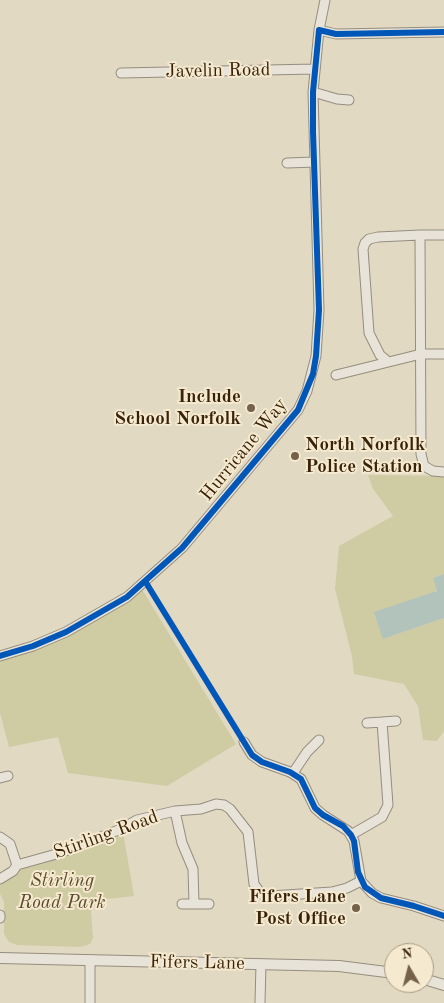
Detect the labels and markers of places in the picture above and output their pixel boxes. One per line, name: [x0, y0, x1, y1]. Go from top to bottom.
place label: Include School Norfolk: [114, 386, 241, 430]
marker: Include School Norfolk: [245, 402, 257, 414]
place label: North Norfolk Police Station: [305, 434, 425, 478]
marker: North Norfolk Police Station: [289, 450, 301, 462]
place label: Fifers Lane Post Office: [248, 886, 346, 930]
marker: Fifers Lane Post Office: [350, 902, 362, 914]

